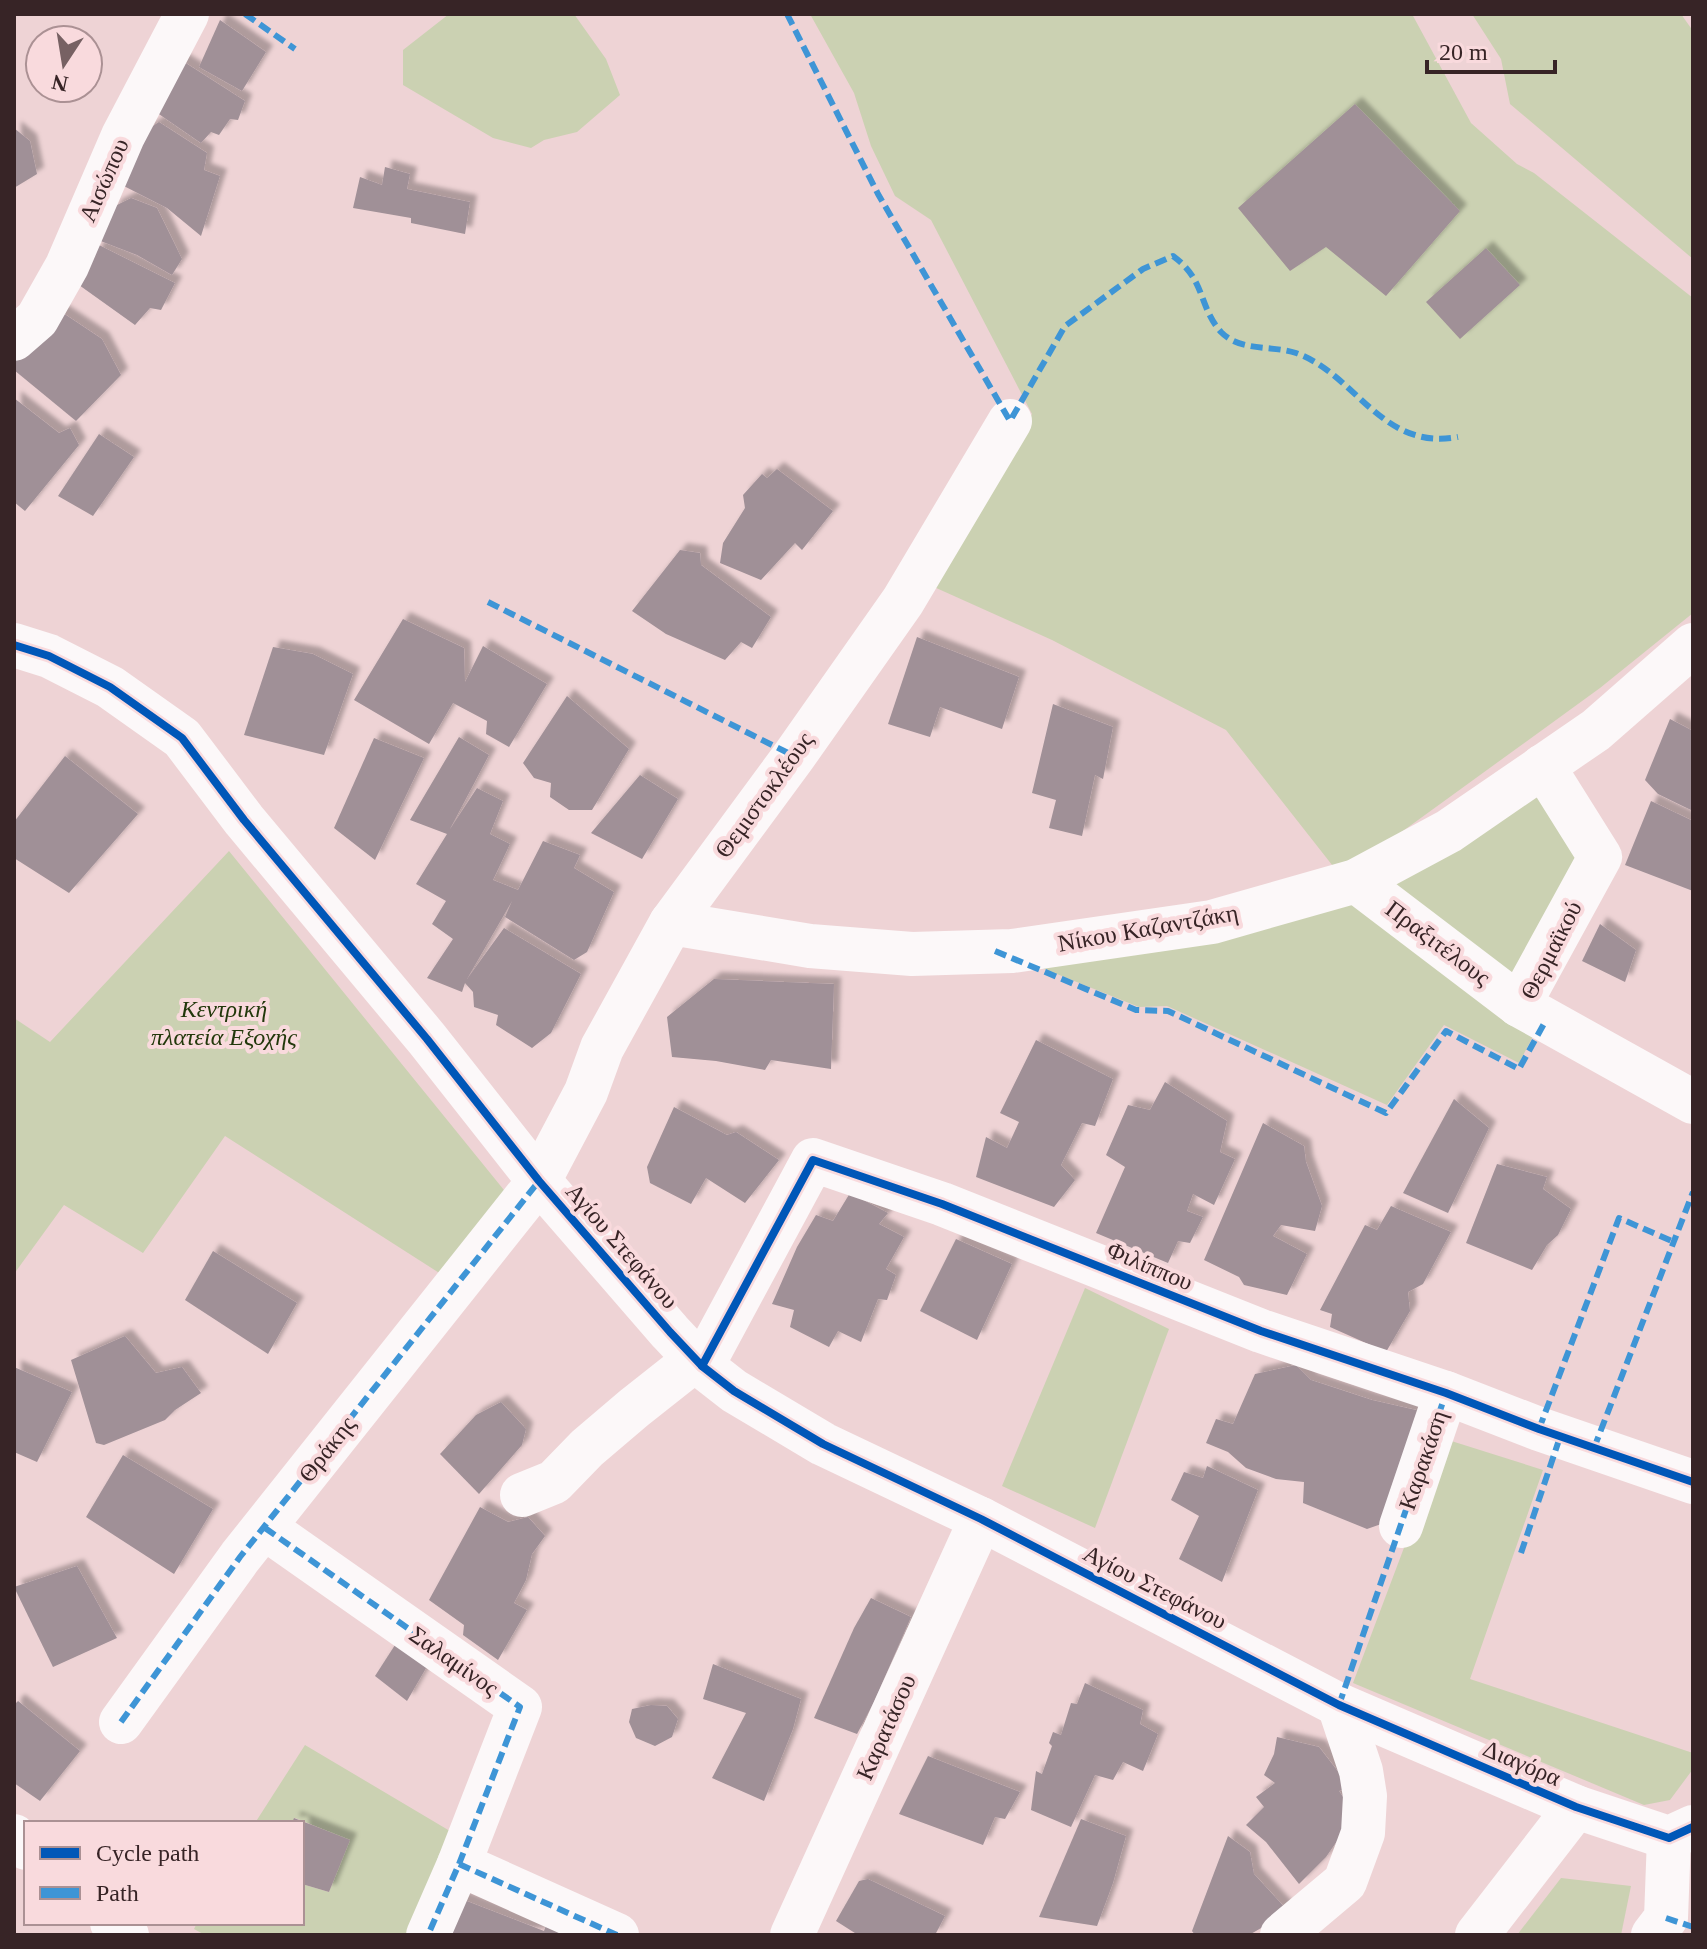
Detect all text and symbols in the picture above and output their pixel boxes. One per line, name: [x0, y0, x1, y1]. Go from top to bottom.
north arrow: [24, 24, 104, 104]
scale bar: [1427, 24, 1555, 74]
text: 20 m: [1439, 39, 1488, 65]
text: N: [49, 69, 70, 97]
street label: Αισώπου: [74, 134, 134, 226]
street label: Θεμιστοκλέους: [710, 727, 818, 863]
street label: Πραξιτέλους: [1381, 895, 1496, 991]
street label: Θερμαϊκού: [1515, 897, 1587, 1003]
street label: Νίκου Καζαντζάκη: [1056, 899, 1240, 957]
park label: Κεντρική πλατεία Εξοχής: [151, 996, 297, 1050]
street label: Αγίου Στεφάνου: [561, 1178, 683, 1314]
street label: Φιλίππου: [1103, 1236, 1197, 1296]
street label: Καρακάση: [1394, 1407, 1452, 1513]
street label: Θράκης: [293, 1411, 361, 1487]
street label: Αγίου Στεφάνου: [1079, 1540, 1231, 1634]
street label: Σαλαμίνος: [405, 1621, 504, 1701]
street label: Καρατάσου: [851, 1670, 921, 1784]
street label: Διαγόρα: [1479, 1735, 1565, 1791]
legend: [24, 1821, 304, 1925]
text: Cycle path: [96, 1840, 199, 1866]
text: Path: [96, 1880, 139, 1906]

